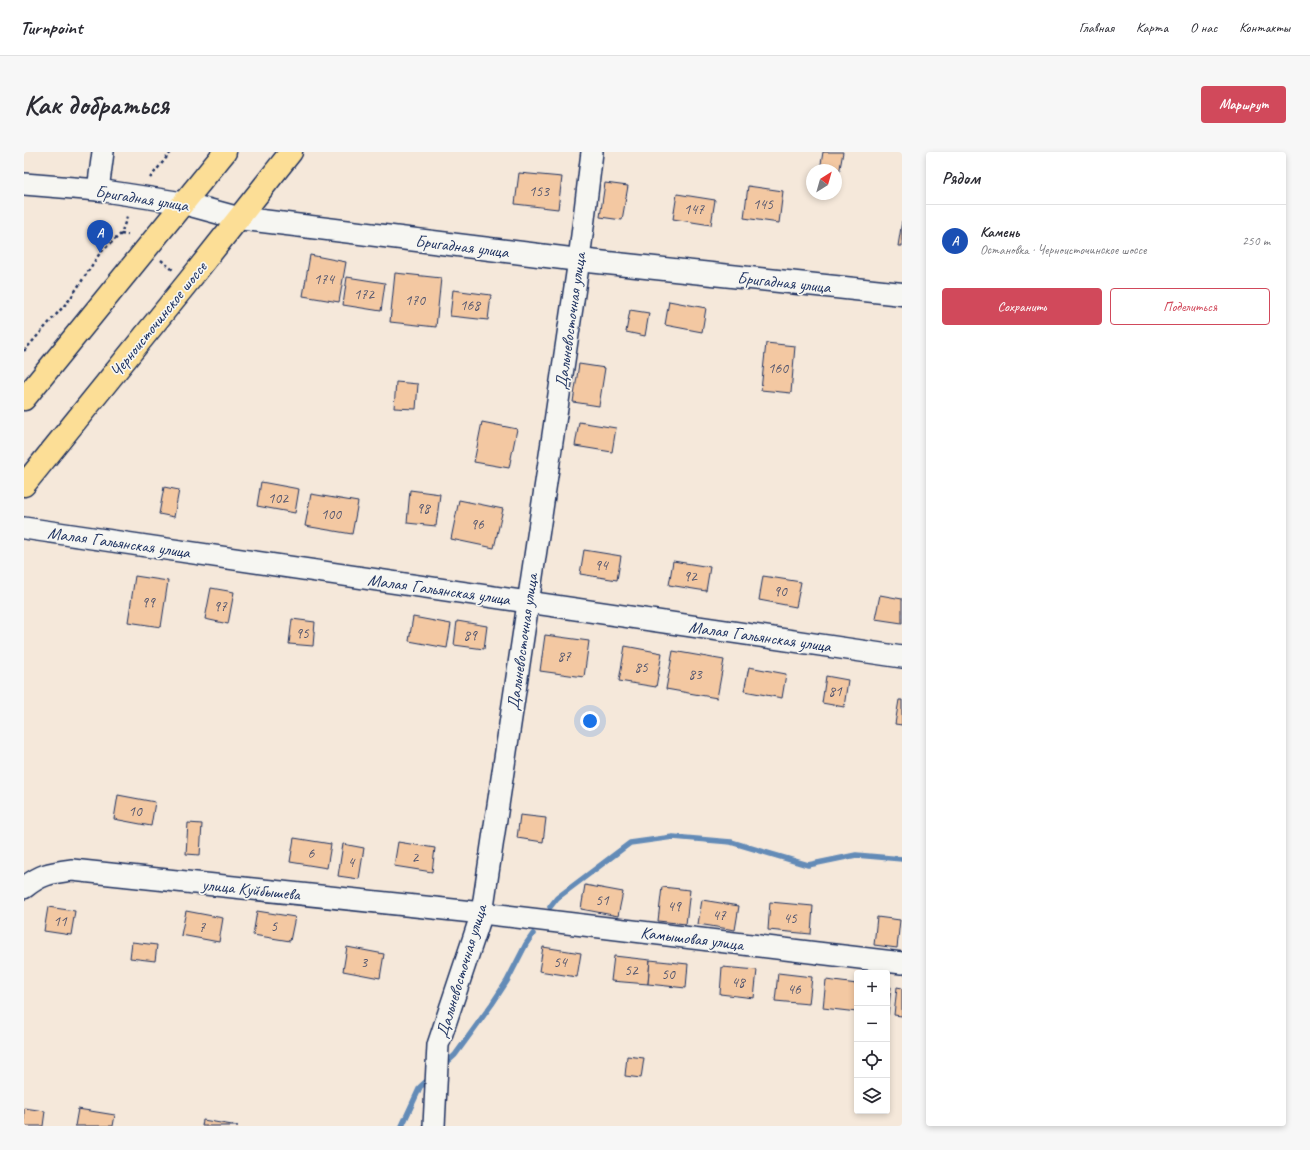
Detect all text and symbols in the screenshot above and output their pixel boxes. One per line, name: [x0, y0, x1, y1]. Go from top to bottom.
text: Turnpoint: [20, 16, 82, 40]
text: Главная: [1079, 19, 1114, 36]
text: Карта: [1136, 19, 1168, 36]
text: О нас: [1190, 19, 1217, 36]
text: Контакты: [1239, 19, 1290, 36]
button: Маршрут: [1201, 86, 1286, 123]
text: Как добраться: [24, 87, 169, 122]
north arrow: [806, 164, 842, 200]
text: Рядом: [942, 168, 980, 189]
street label: Бригадная улица: [94, 181, 191, 216]
house number: 153: [529, 182, 550, 201]
house number: 145: [753, 195, 774, 214]
house number: 147: [684, 200, 705, 219]
pin: A: [87, 220, 113, 253]
text: Камень: [980, 223, 1019, 242]
street label: Бригадная улица: [414, 230, 511, 263]
text: A: [952, 233, 958, 249]
text: 250 m: [1242, 233, 1270, 249]
text: Остановка · Черноисточинское шоссе: [980, 242, 1146, 258]
street label: Дальневосточная улица: [551, 249, 591, 391]
street label: Черноисточинское шоссе: [105, 256, 212, 381]
street label: Бригадная улица: [736, 267, 833, 298]
house number: 174: [314, 270, 335, 289]
house number: 172: [354, 285, 375, 304]
button: Сохранить: [942, 288, 1102, 325]
button: Поделиться: [1110, 288, 1270, 325]
house number: 170: [405, 291, 426, 310]
house number: 168: [460, 296, 481, 315]
house number: 160: [768, 359, 789, 378]
house number: 102: [268, 489, 289, 508]
house number: 98: [416, 499, 431, 518]
house number: 100: [321, 505, 342, 524]
house number: 96: [470, 515, 485, 534]
street label: Малая Гальянская улица: [46, 522, 193, 563]
house number: 94: [594, 556, 609, 575]
house number: 92: [683, 567, 698, 586]
street label: Малая Гальянская улица: [366, 569, 513, 610]
street label: Дальневосточная улица: [503, 570, 543, 712]
house number: 90: [773, 582, 788, 601]
house number: 99: [141, 593, 156, 612]
house number: 97: [213, 597, 228, 616]
street label: Малая Гальянская улица: [687, 616, 834, 657]
house number: 95: [295, 624, 310, 643]
house number: 89: [463, 626, 478, 645]
house number: 87: [557, 647, 572, 666]
house number: 85: [634, 658, 649, 677]
house number: 83: [688, 665, 703, 684]
house number: 81: [828, 682, 843, 701]
your location: [580, 711, 600, 731]
house number: 10: [128, 802, 143, 821]
house number: 6: [308, 844, 316, 863]
house number: 2: [412, 848, 420, 867]
house number: 4: [348, 853, 356, 872]
street label: улица Куйбышева: [200, 874, 302, 905]
house number: 51: [595, 891, 610, 910]
house number: 49: [667, 897, 682, 916]
street label: Дальневосточная улица: [431, 900, 492, 1040]
house number: 47: [712, 906, 727, 925]
house number: 45: [783, 909, 798, 928]
house number: 11: [53, 912, 68, 931]
house number: 5: [271, 917, 279, 936]
house number: 7: [199, 918, 207, 937]
street label: Камышовая улица: [639, 922, 747, 955]
house number: 3: [361, 953, 369, 972]
house number: 54: [553, 953, 568, 972]
house number: 52: [624, 961, 639, 980]
house number: 50: [661, 965, 676, 984]
map controls: [854, 970, 890, 1114]
button: +: [854, 970, 890, 1006]
house number: 48: [731, 973, 746, 992]
house number: 46: [787, 980, 802, 999]
button: −: [854, 1006, 890, 1042]
button: locate: [854, 1042, 890, 1078]
button: layers: [854, 1078, 890, 1114]

